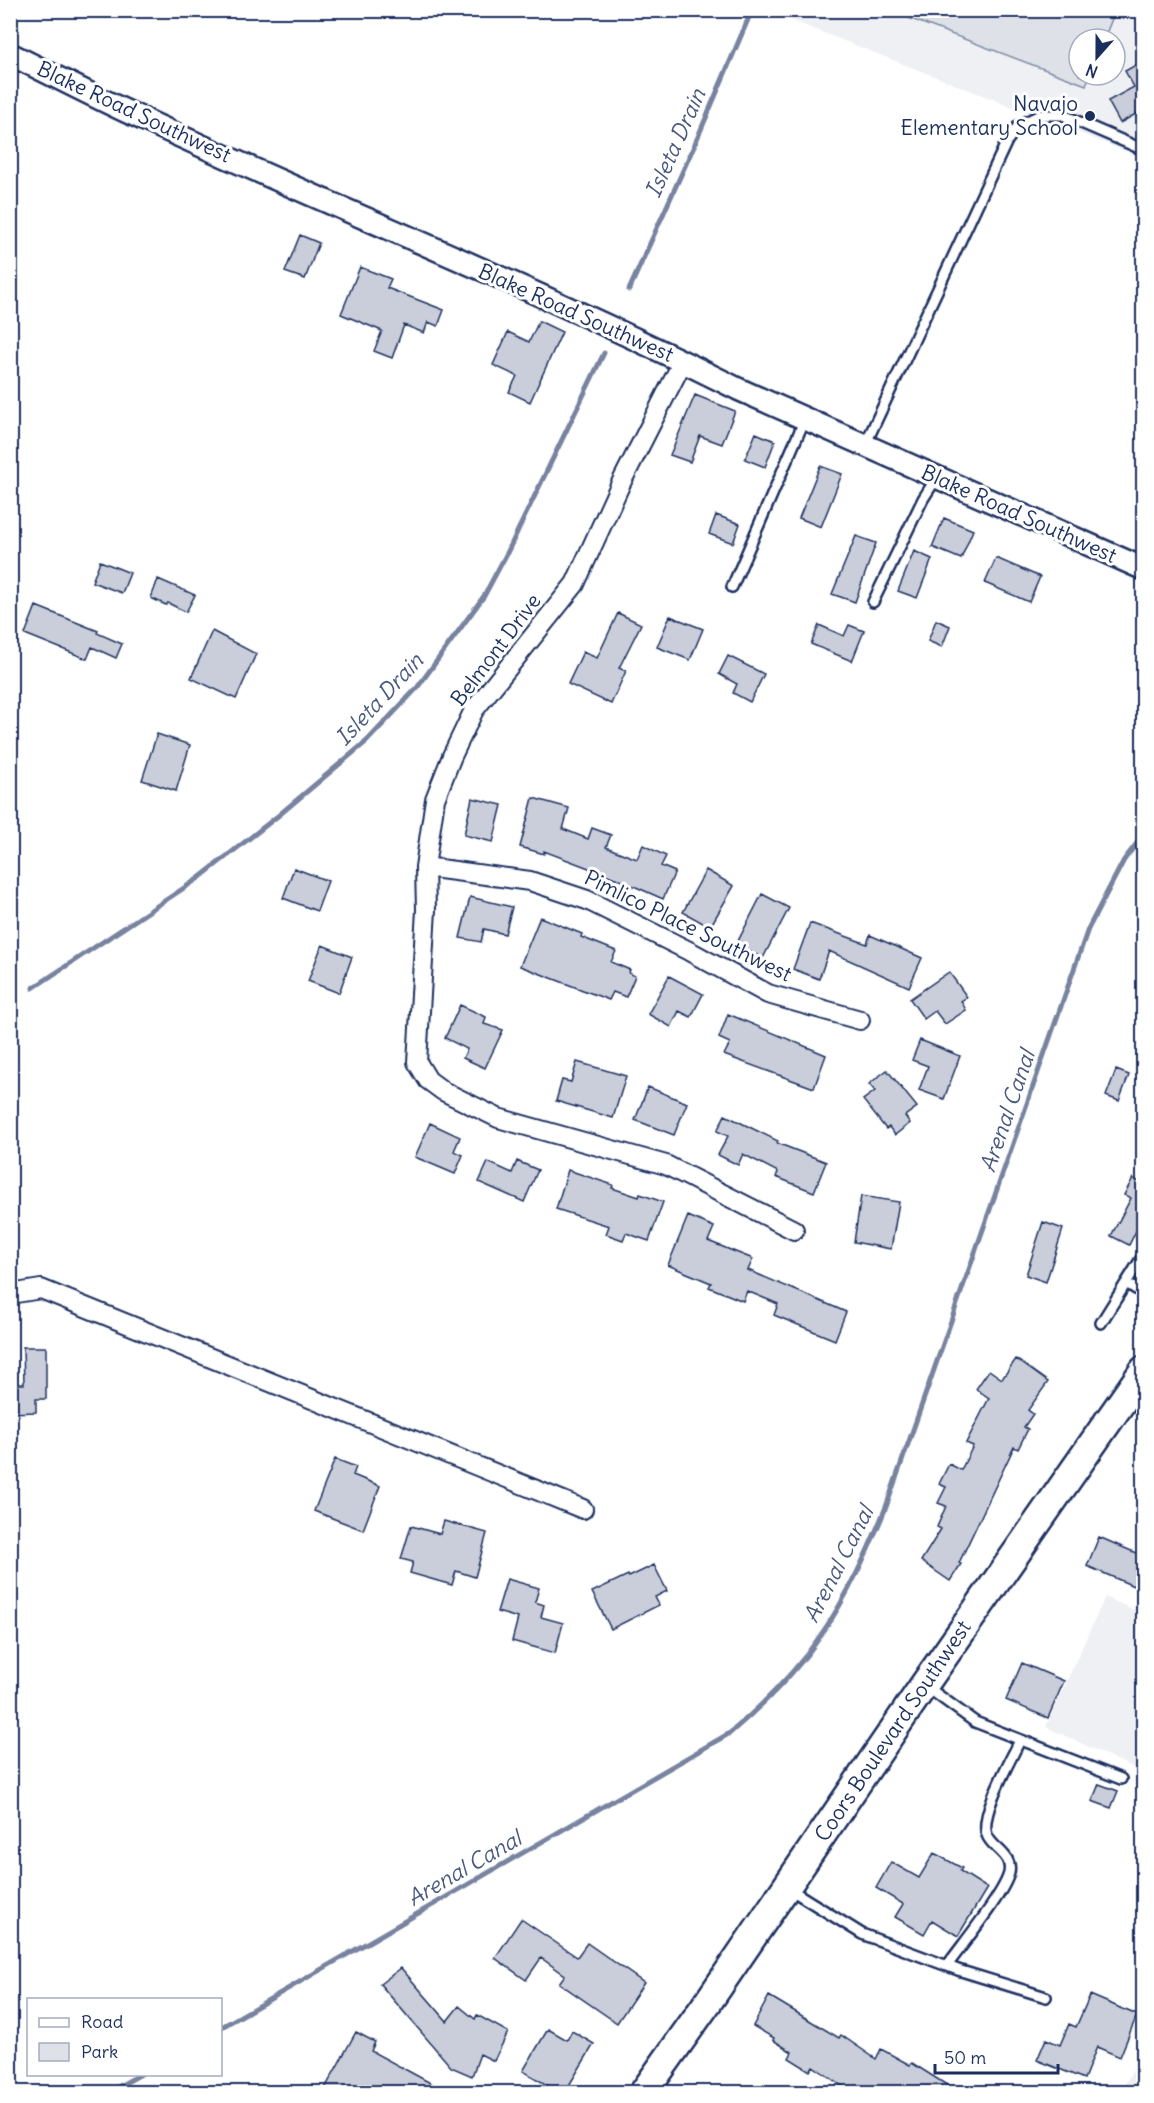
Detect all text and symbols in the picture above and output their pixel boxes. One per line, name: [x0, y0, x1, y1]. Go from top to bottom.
north arrow: [1067, 27, 1127, 87]
street label: Blake Road Southwest: [33, 55, 235, 168]
text: N: [1083, 60, 1100, 82]
water label: Isleta Drain: [639, 83, 712, 202]
place label: Navajo Elementary School: [901, 90, 1078, 141]
marker: Navajo Elementary School: [1083, 109, 1097, 123]
street label: Blake Road Southwest: [474, 257, 678, 368]
street label: Blake Road Southwest: [917, 458, 1121, 569]
street label: Belmont Drive: [445, 588, 547, 711]
water label: Isleta Drain: [329, 646, 430, 751]
street label: Pimlico Place Southwest: [580, 864, 796, 988]
water label: Arenal Canal: [973, 1044, 1042, 1176]
water label: Arenal Canal: [797, 1498, 881, 1627]
street label: Coors Boulevard Southwest: [808, 1615, 977, 1847]
water label: Arenal Canal: [402, 1823, 529, 1912]
legend: [27, 1998, 222, 2076]
text: Road: [81, 2010, 124, 2033]
scale bar: [935, 2037, 1058, 2075]
text: Park: [81, 2040, 118, 2063]
text: 50 m: [944, 2046, 986, 2069]

